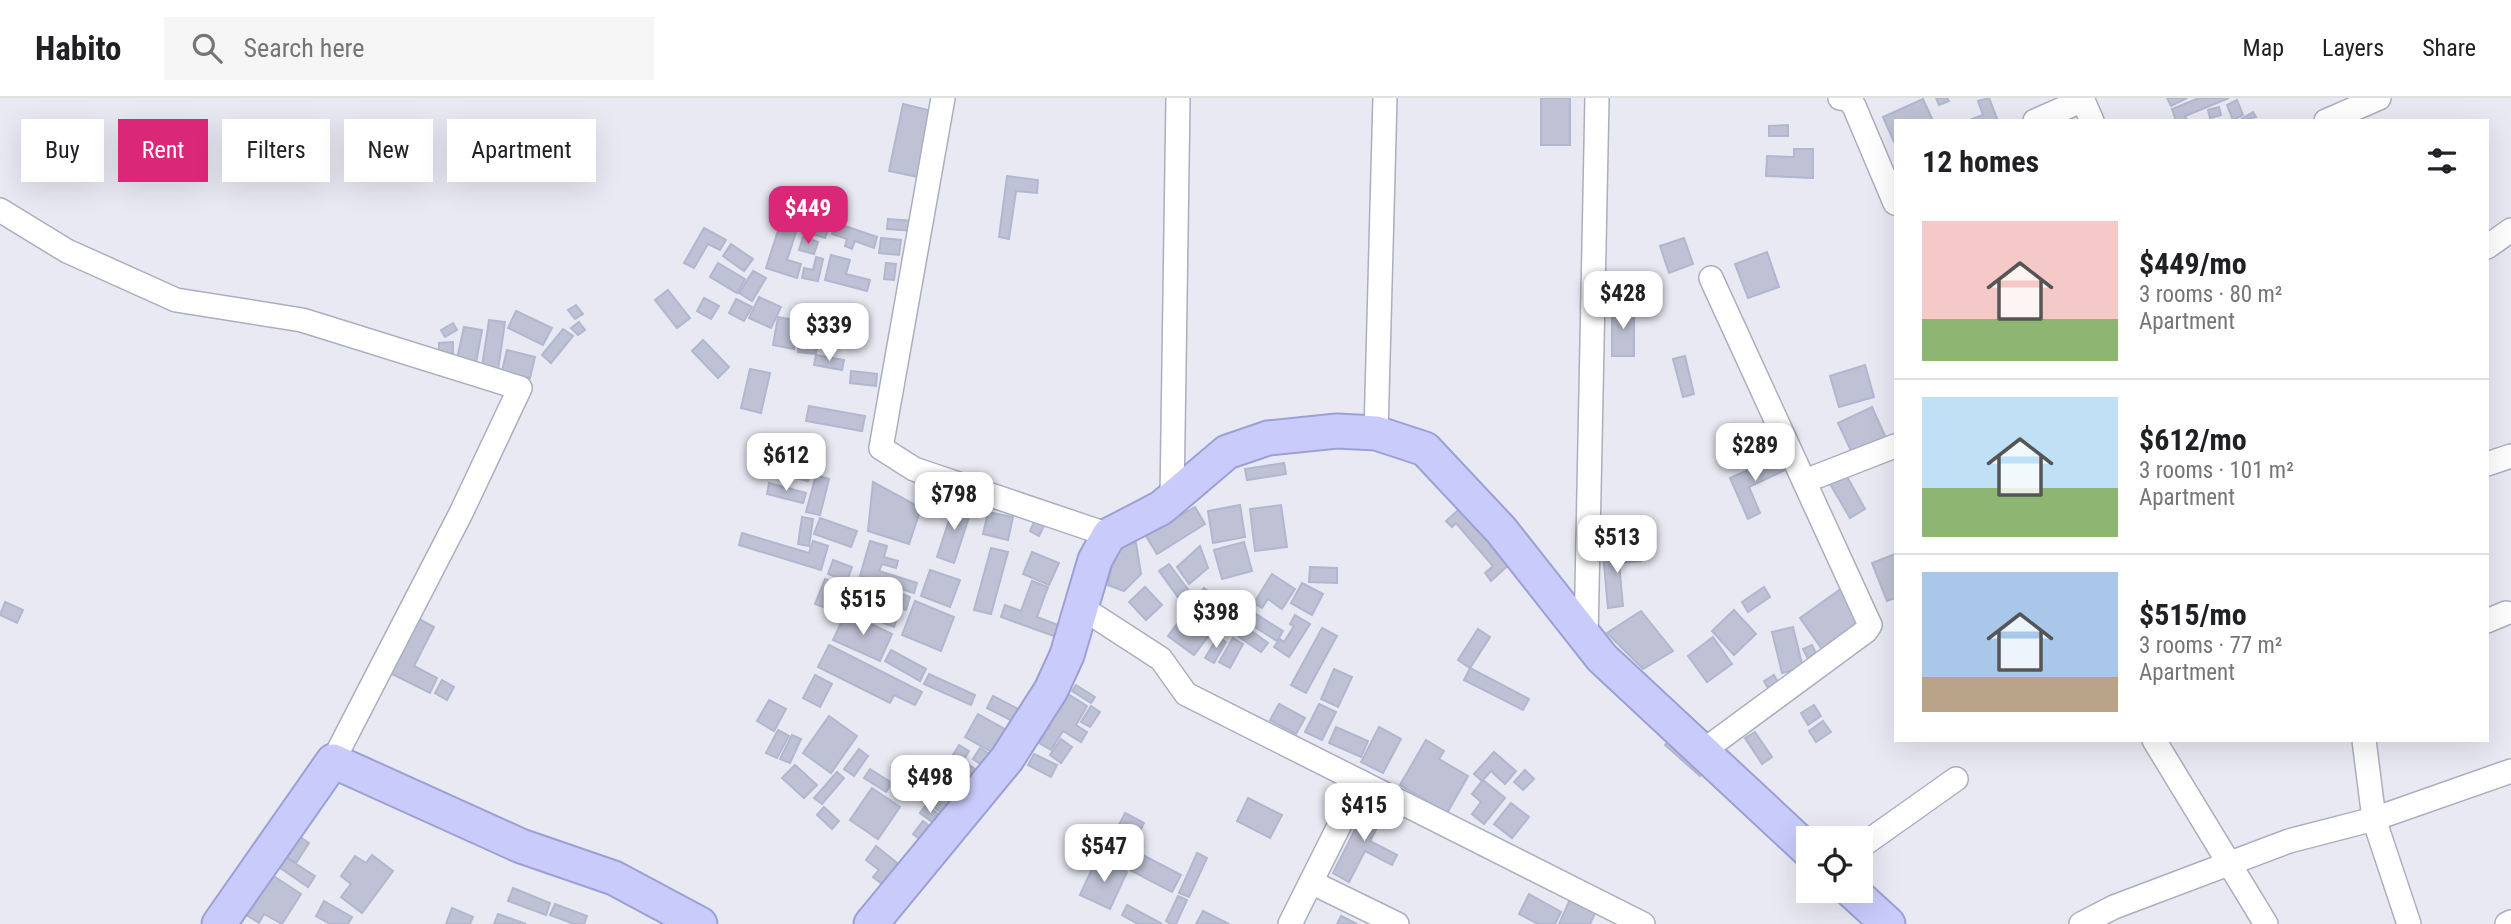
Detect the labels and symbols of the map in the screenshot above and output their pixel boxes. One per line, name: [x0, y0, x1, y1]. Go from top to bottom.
pin: $449: [767, 186, 849, 246]
pin: $428: [1582, 272, 1664, 331]
pin: $339: [788, 303, 870, 363]
pin: $289: [1714, 424, 1796, 483]
pin: $612: [745, 434, 827, 493]
pin: $798: [913, 472, 995, 532]
pin: $513: [1576, 516, 1658, 575]
pin: $515: [822, 578, 904, 637]
pin: $398: [1175, 590, 1257, 650]
pin: $498: [889, 756, 971, 815]
pin: $415: [1323, 784, 1405, 843]
pin: $547: [1063, 824, 1145, 884]

